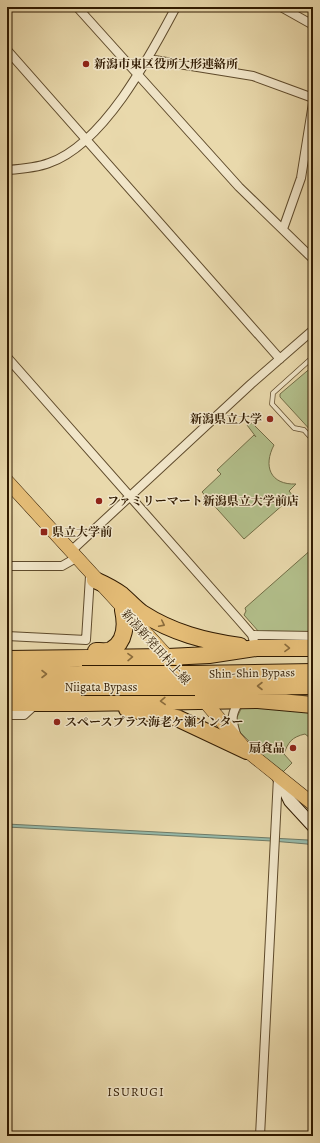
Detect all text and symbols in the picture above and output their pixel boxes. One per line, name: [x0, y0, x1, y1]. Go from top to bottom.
place label: 新潟市東区役所大形連絡所: [94, 56, 238, 72]
marker: 新潟市東区役所大形連絡所: [81, 59, 91, 69]
place label: 新潟県立大学: [190, 411, 262, 427]
marker: 新潟県立大学: [265, 414, 275, 424]
place label: ファミリーマート新潟県立大学前店: [107, 493, 299, 509]
marker: ファミリーマート新潟県立大学前店: [94, 496, 104, 506]
place label: 県立大学前: [52, 524, 112, 540]
marker: 県立大学前: [39, 527, 49, 537]
street label: 新潟新発田村上線: [118, 606, 194, 688]
one-way arrow: [158, 620, 165, 627]
one-way arrow: [284, 644, 290, 652]
one-way arrow: [127, 653, 133, 661]
street label: Shin-Shin Bypass: [209, 664, 295, 682]
one-way arrow: [41, 670, 47, 678]
street label: Niigata Bypass: [65, 679, 137, 695]
one-way arrow: [257, 682, 263, 690]
one-way arrow: [160, 697, 166, 705]
place label: スペースプラス海老ケ瀬インター: [65, 714, 244, 730]
marker: スペースプラス海老ケ瀬インター: [52, 717, 62, 727]
place label: 扇食品: [249, 740, 285, 756]
marker: 扇食品: [288, 743, 298, 753]
district label: ISURUGI: [107, 1083, 165, 1100]

